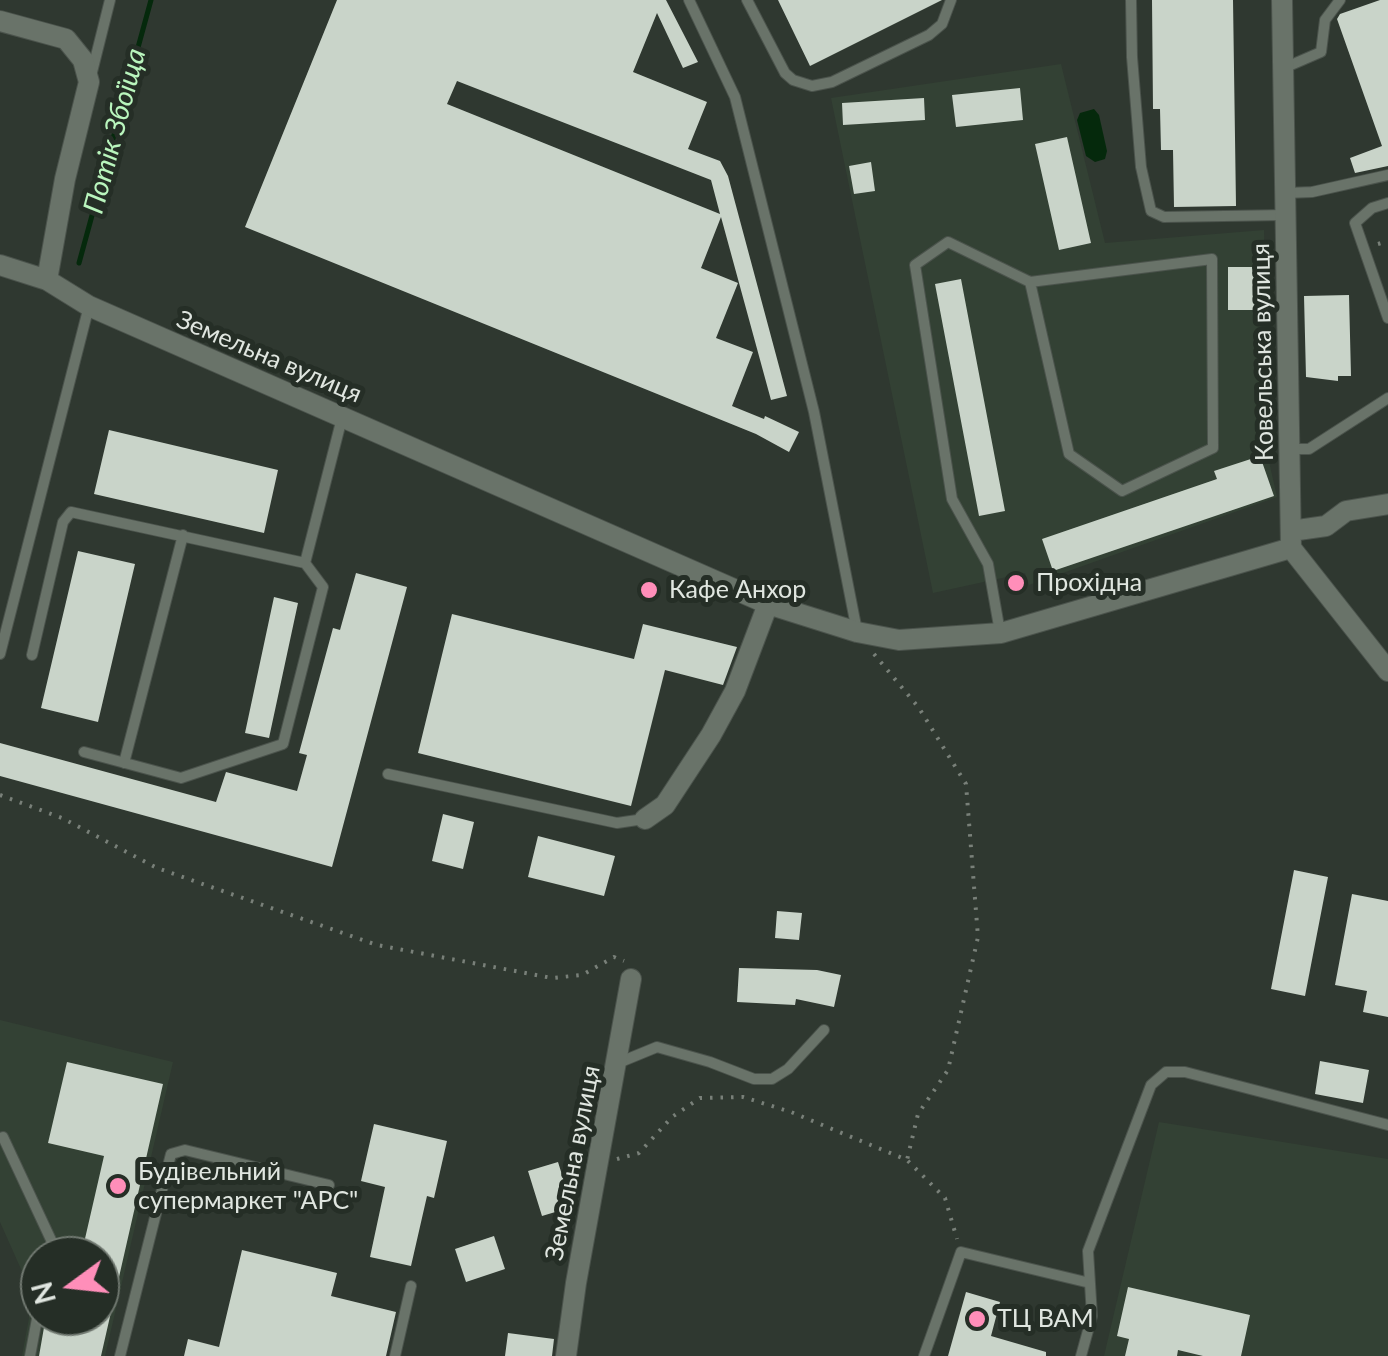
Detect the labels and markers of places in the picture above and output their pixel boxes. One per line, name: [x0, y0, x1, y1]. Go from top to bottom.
place label: Прохідна: [1036, 568, 1142, 598]
marker: Прохідна: [1005, 572, 1027, 594]
place label: Кафе Анхор: [669, 575, 806, 605]
marker: Кафе Анхор: [638, 579, 660, 601]
place label: Будівельний супермаркет "АРС": [138, 1157, 358, 1216]
marker: Будівельний супермаркет "АРС": [107, 1175, 129, 1197]
place label: ТЦ ВАМ: [997, 1304, 1094, 1334]
marker: ТЦ ВАМ: [966, 1308, 988, 1330]

